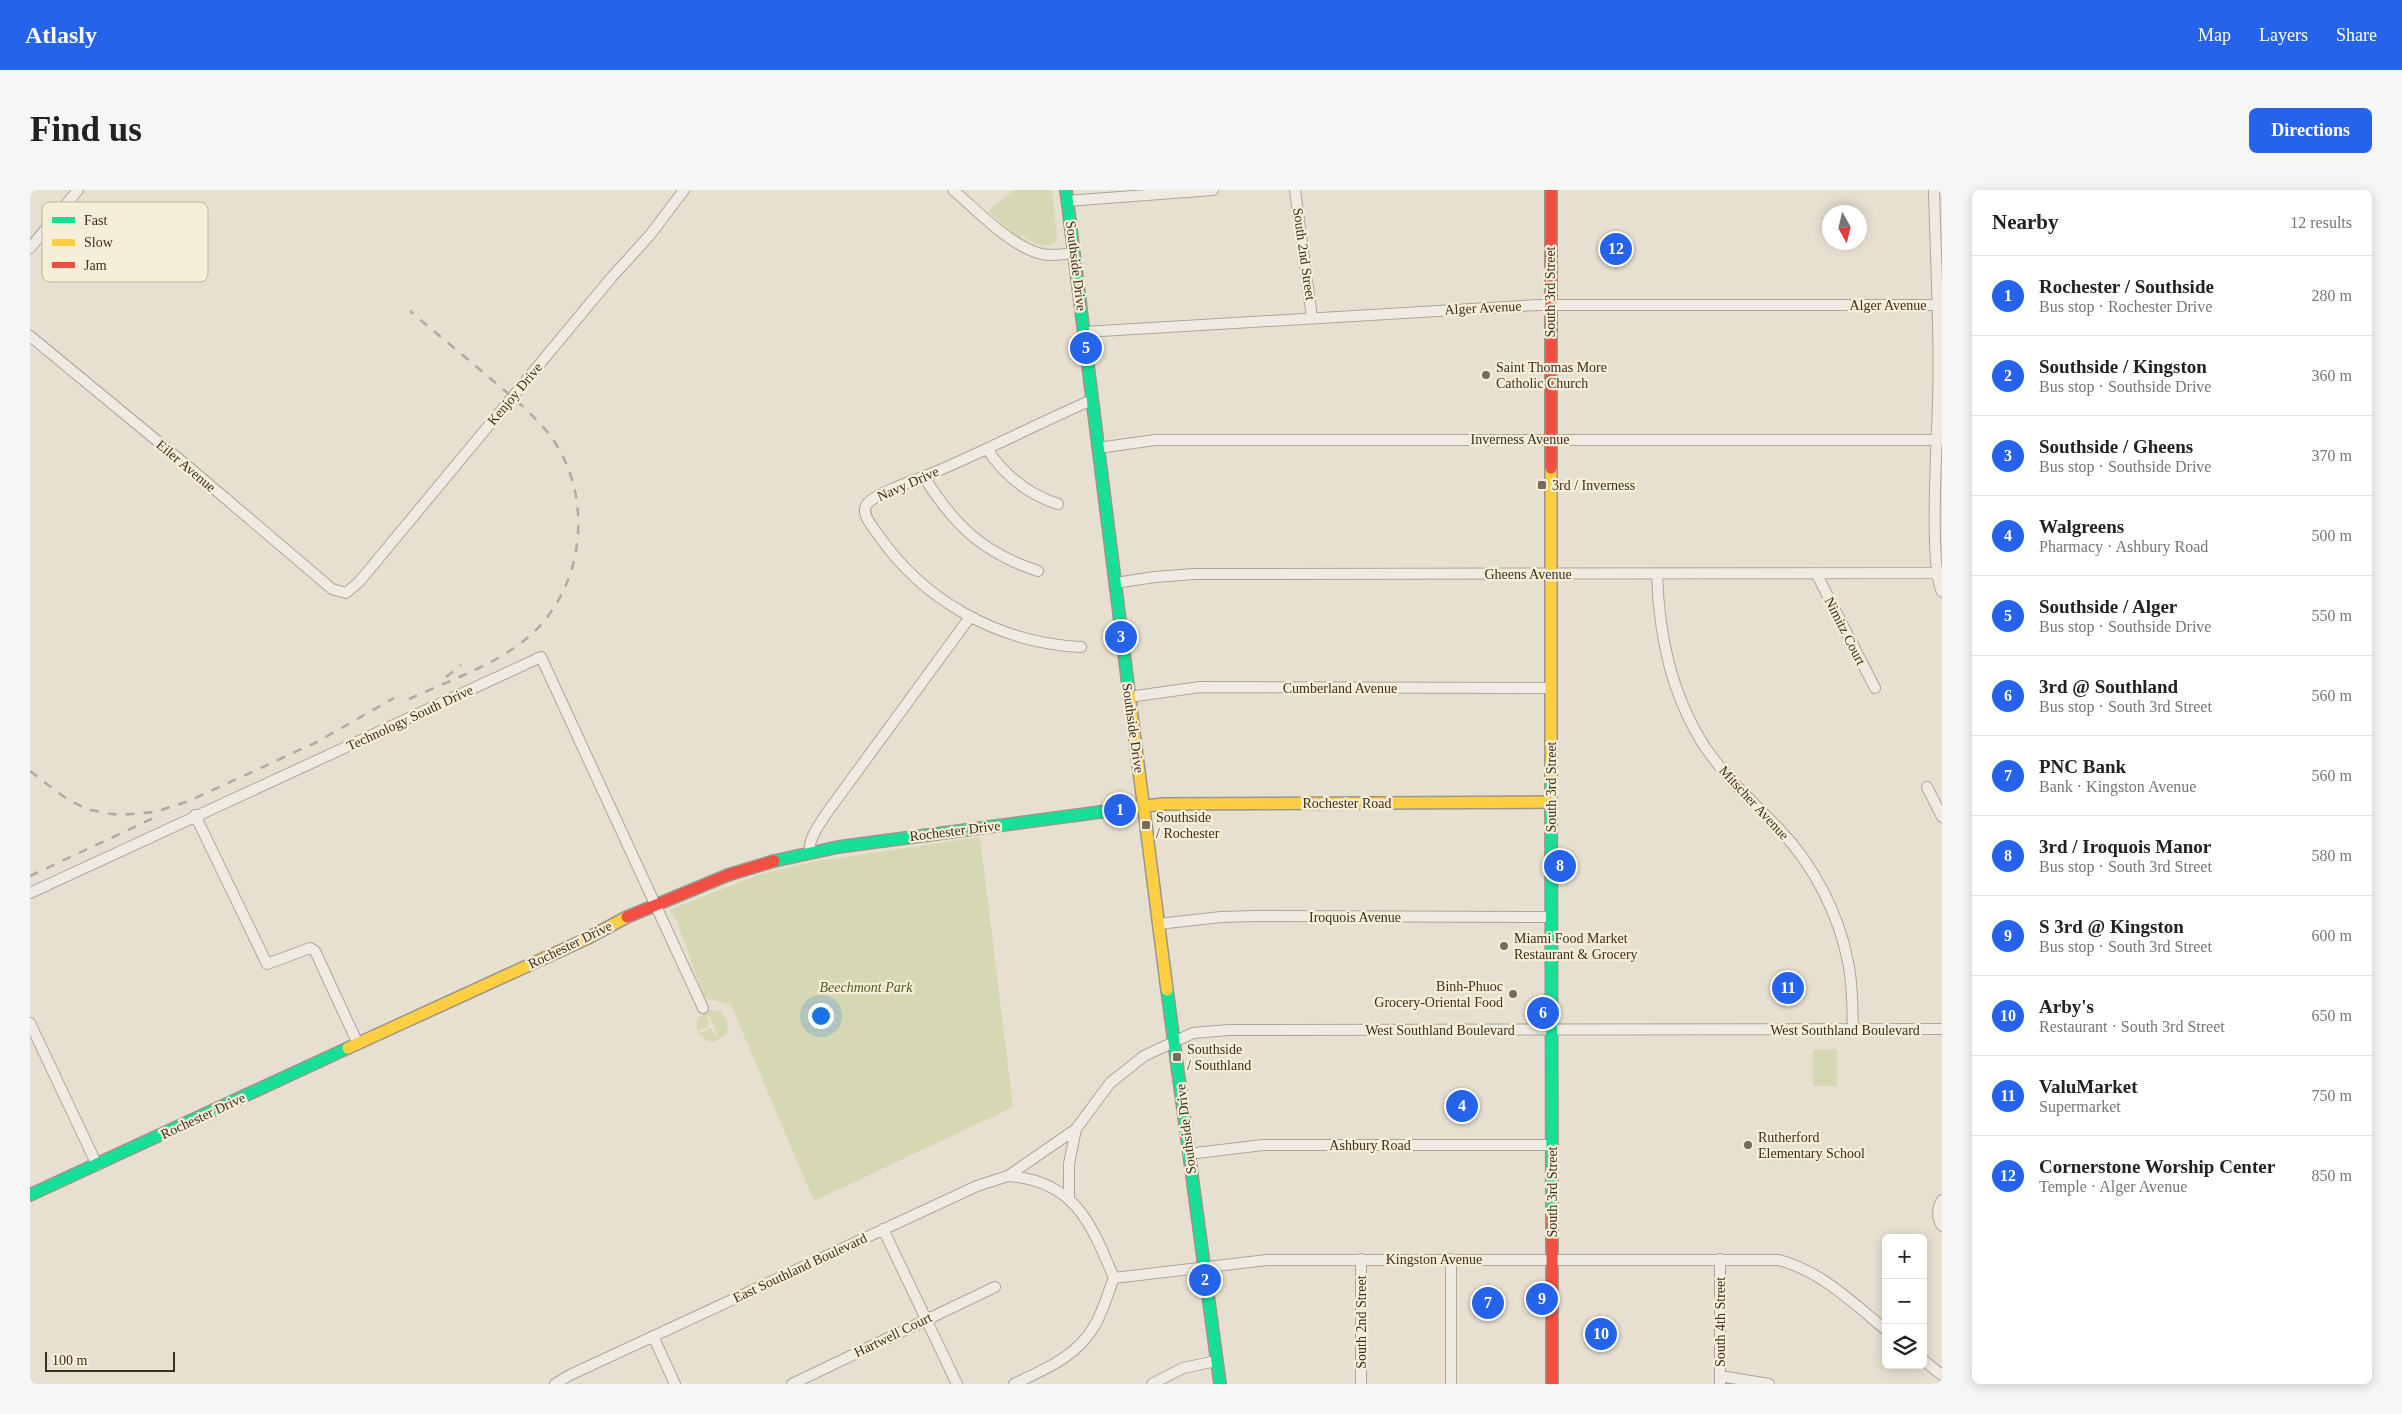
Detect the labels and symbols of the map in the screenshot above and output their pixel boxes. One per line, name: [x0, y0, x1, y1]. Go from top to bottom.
legend: [42, 202, 208, 282]
north arrow: [1822, 205, 1867, 250]
street label: South 2nd Street: [1290, 207, 1318, 301]
text: Fast: [84, 213, 107, 228]
street label: Southside Drive: [1063, 220, 1089, 312]
pin: 12: [1600, 230, 1632, 268]
text: Slow: [84, 235, 114, 250]
street label: South 3rd Street: [1543, 246, 1558, 338]
text: Jam: [84, 258, 107, 273]
street label: Alger Avenue: [1444, 298, 1522, 318]
street label: Alger Avenue: [1849, 298, 1927, 313]
pin: 5: [1070, 329, 1102, 367]
street label: Kenjoy Drive: [485, 360, 545, 428]
place label: Saint Thomas More Catholic Church: [1496, 360, 1607, 391]
marker: Saint Thomas More Catholic Church: [1480, 369, 1492, 381]
street label: Inverness Avenue: [1471, 432, 1569, 447]
street label: Eiler Avenue: [153, 437, 219, 495]
street label: Navy Drive: [875, 464, 941, 504]
place label: 3rd / Inverness: [1552, 478, 1635, 493]
marker: 3rd / Inverness: [1536, 479, 1548, 491]
street label: Gheens Avenue: [1484, 567, 1572, 582]
street label: Nimitz Court: [1821, 595, 1869, 668]
pin: 3: [1105, 618, 1137, 656]
street label: Cumberland Avenue: [1283, 681, 1397, 696]
street label: Technology South Drive: [345, 682, 475, 754]
street label: Southside Drive: [1119, 682, 1147, 774]
street label: South 3rd Street: [1544, 741, 1559, 833]
street label: Mitscher Avenue: [1716, 763, 1792, 843]
pin: 1: [1104, 791, 1136, 829]
street label: Rochester Road: [1302, 796, 1392, 811]
place label: Southside / Rochester: [1156, 810, 1220, 841]
street label: Rochester Drive: [909, 818, 1001, 844]
marker: Southside / Rochester: [1140, 819, 1152, 831]
pin: 8: [1544, 847, 1576, 885]
street label: Iroquois Avenue: [1309, 910, 1401, 925]
street label: Rochester Drive: [526, 918, 614, 972]
place label: Miami Food Market Restaurant & Grocery: [1514, 931, 1638, 962]
marker: Miami Food Market Restaurant & Grocery: [1498, 940, 1510, 952]
pin: 11: [1772, 969, 1804, 1007]
place label: Binh-Phuoc Grocery-Oriental Food: [1374, 979, 1503, 1010]
park label: Beechmont Park: [820, 980, 913, 995]
marker: Binh-Phuoc Grocery-Oriental Food: [1507, 988, 1519, 1000]
pin: 6: [1527, 994, 1559, 1032]
your location: [808, 1003, 834, 1029]
street label: West Southland Boulevard: [1365, 1023, 1515, 1038]
street label: West Southland Boulevard: [1770, 1023, 1920, 1038]
place label: Southside / Southland: [1187, 1042, 1251, 1073]
marker: Southside / Southland: [1171, 1051, 1183, 1063]
street label: Southside Drive: [1173, 1083, 1199, 1175]
pin: 4: [1446, 1087, 1478, 1125]
street label: Rochester Drive: [158, 1090, 248, 1142]
place label: Rutherford Elementary School: [1758, 1130, 1865, 1161]
street label: Ashbury Road: [1329, 1138, 1411, 1153]
marker: Rutherford Elementary School: [1742, 1139, 1754, 1151]
street label: South 3rd Street: [1545, 1146, 1560, 1238]
street label: East Southland Boulevard: [731, 1230, 869, 1306]
street label: Kingston Avenue: [1386, 1252, 1482, 1267]
pin: 2: [1189, 1261, 1221, 1299]
street label: South 2nd Street: [1354, 1275, 1369, 1369]
street label: South 4th Street: [1713, 1277, 1728, 1367]
pin: 9: [1526, 1280, 1558, 1318]
pin: 7: [1472, 1284, 1504, 1322]
street label: Hartwell Court: [852, 1310, 934, 1360]
pin: 10: [1585, 1315, 1617, 1353]
scale bar: [45, 1349, 175, 1372]

